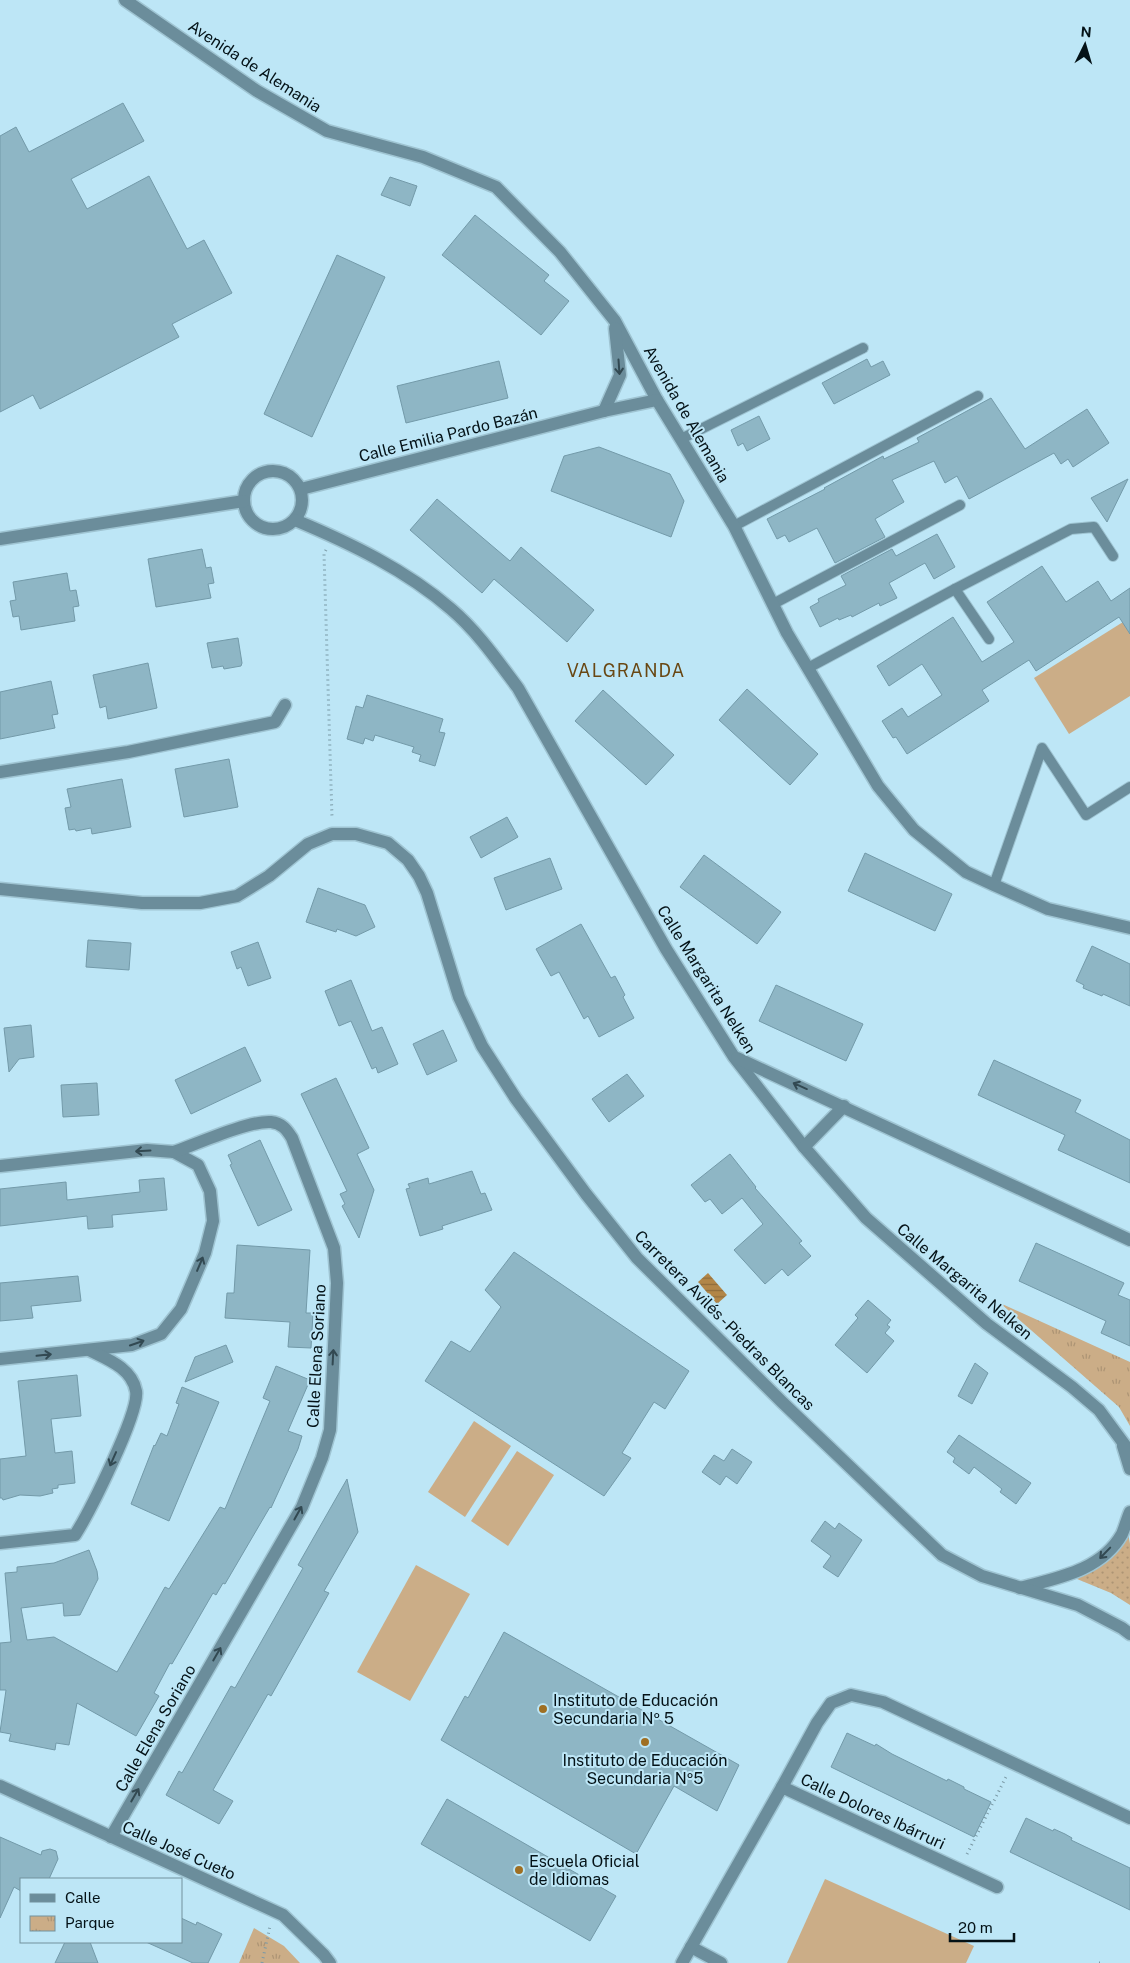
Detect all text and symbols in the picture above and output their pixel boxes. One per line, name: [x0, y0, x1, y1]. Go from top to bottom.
street label: Avenida de Alemania: [185, 16, 325, 116]
north arrow: [1060, 20, 1110, 70]
text: N: [1080, 24, 1092, 40]
street label: Avenida de Alemania: [640, 343, 733, 486]
one-way arrow: [614, 359, 624, 375]
street label: Calle Emilia Pardo Bazán: [357, 403, 539, 466]
district label: VALGRANDA: [567, 660, 685, 681]
street label: Calle Margarita Nelken: [653, 902, 760, 1057]
one-way arrow: [793, 1081, 808, 1091]
one-way arrow: [136, 1146, 152, 1155]
street label: Calle Margarita Nelken: [893, 1219, 1036, 1344]
street label: Carretera Avilés - Piedras Blancas: [631, 1226, 819, 1414]
one-way arrow: [196, 1257, 206, 1272]
street label: Calle Elena Soriano: [303, 1284, 330, 1428]
one-way arrow: [129, 1338, 144, 1347]
one-way arrow: [329, 1349, 338, 1365]
one-way arrow: [36, 1350, 52, 1360]
one-way arrow: [108, 1451, 117, 1466]
one-way arrow: [293, 1506, 303, 1521]
one-way arrow: [1099, 1547, 1111, 1559]
one-way arrow: [212, 1647, 222, 1661]
street label: Calle Elena Soriano: [111, 1661, 200, 1795]
place label: Instituto de Educación Secundaria Nº 5: [553, 1691, 718, 1728]
marker: Instituto de Educación Secundaria Nº 5: [537, 1703, 549, 1715]
marker: Instituto de Educación Secundaria Nº5: [639, 1736, 651, 1748]
place label: Instituto de Educación Secundaria Nº5: [562, 1751, 728, 1788]
street label: Calle Dolores Ibárruri: [797, 1770, 948, 1853]
one-way arrow: [131, 1788, 141, 1802]
street label: Calle José Cueto: [119, 1817, 238, 1884]
place label: Escuela Oficial de Idiomas: [529, 1852, 640, 1889]
marker: Escuela Oficial de Idiomas: [513, 1864, 525, 1876]
legend: [20, 1878, 182, 1943]
text: Calle: [65, 1889, 101, 1906]
scale bar: [950, 1910, 1014, 1942]
text: Parque: [65, 1914, 115, 1931]
text: 20 m: [958, 1919, 993, 1936]

